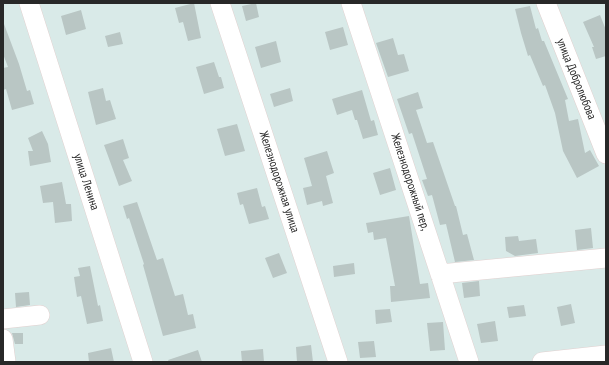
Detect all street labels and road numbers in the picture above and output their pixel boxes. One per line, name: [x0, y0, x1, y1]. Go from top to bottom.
street label: улица Добролюбова: [553, 36, 599, 122]
street label: Железнодорожная улица: [256, 129, 302, 235]
street label: Железнодорожный пер,: [388, 132, 432, 232]
street label: улица Ленина: [70, 152, 102, 212]

